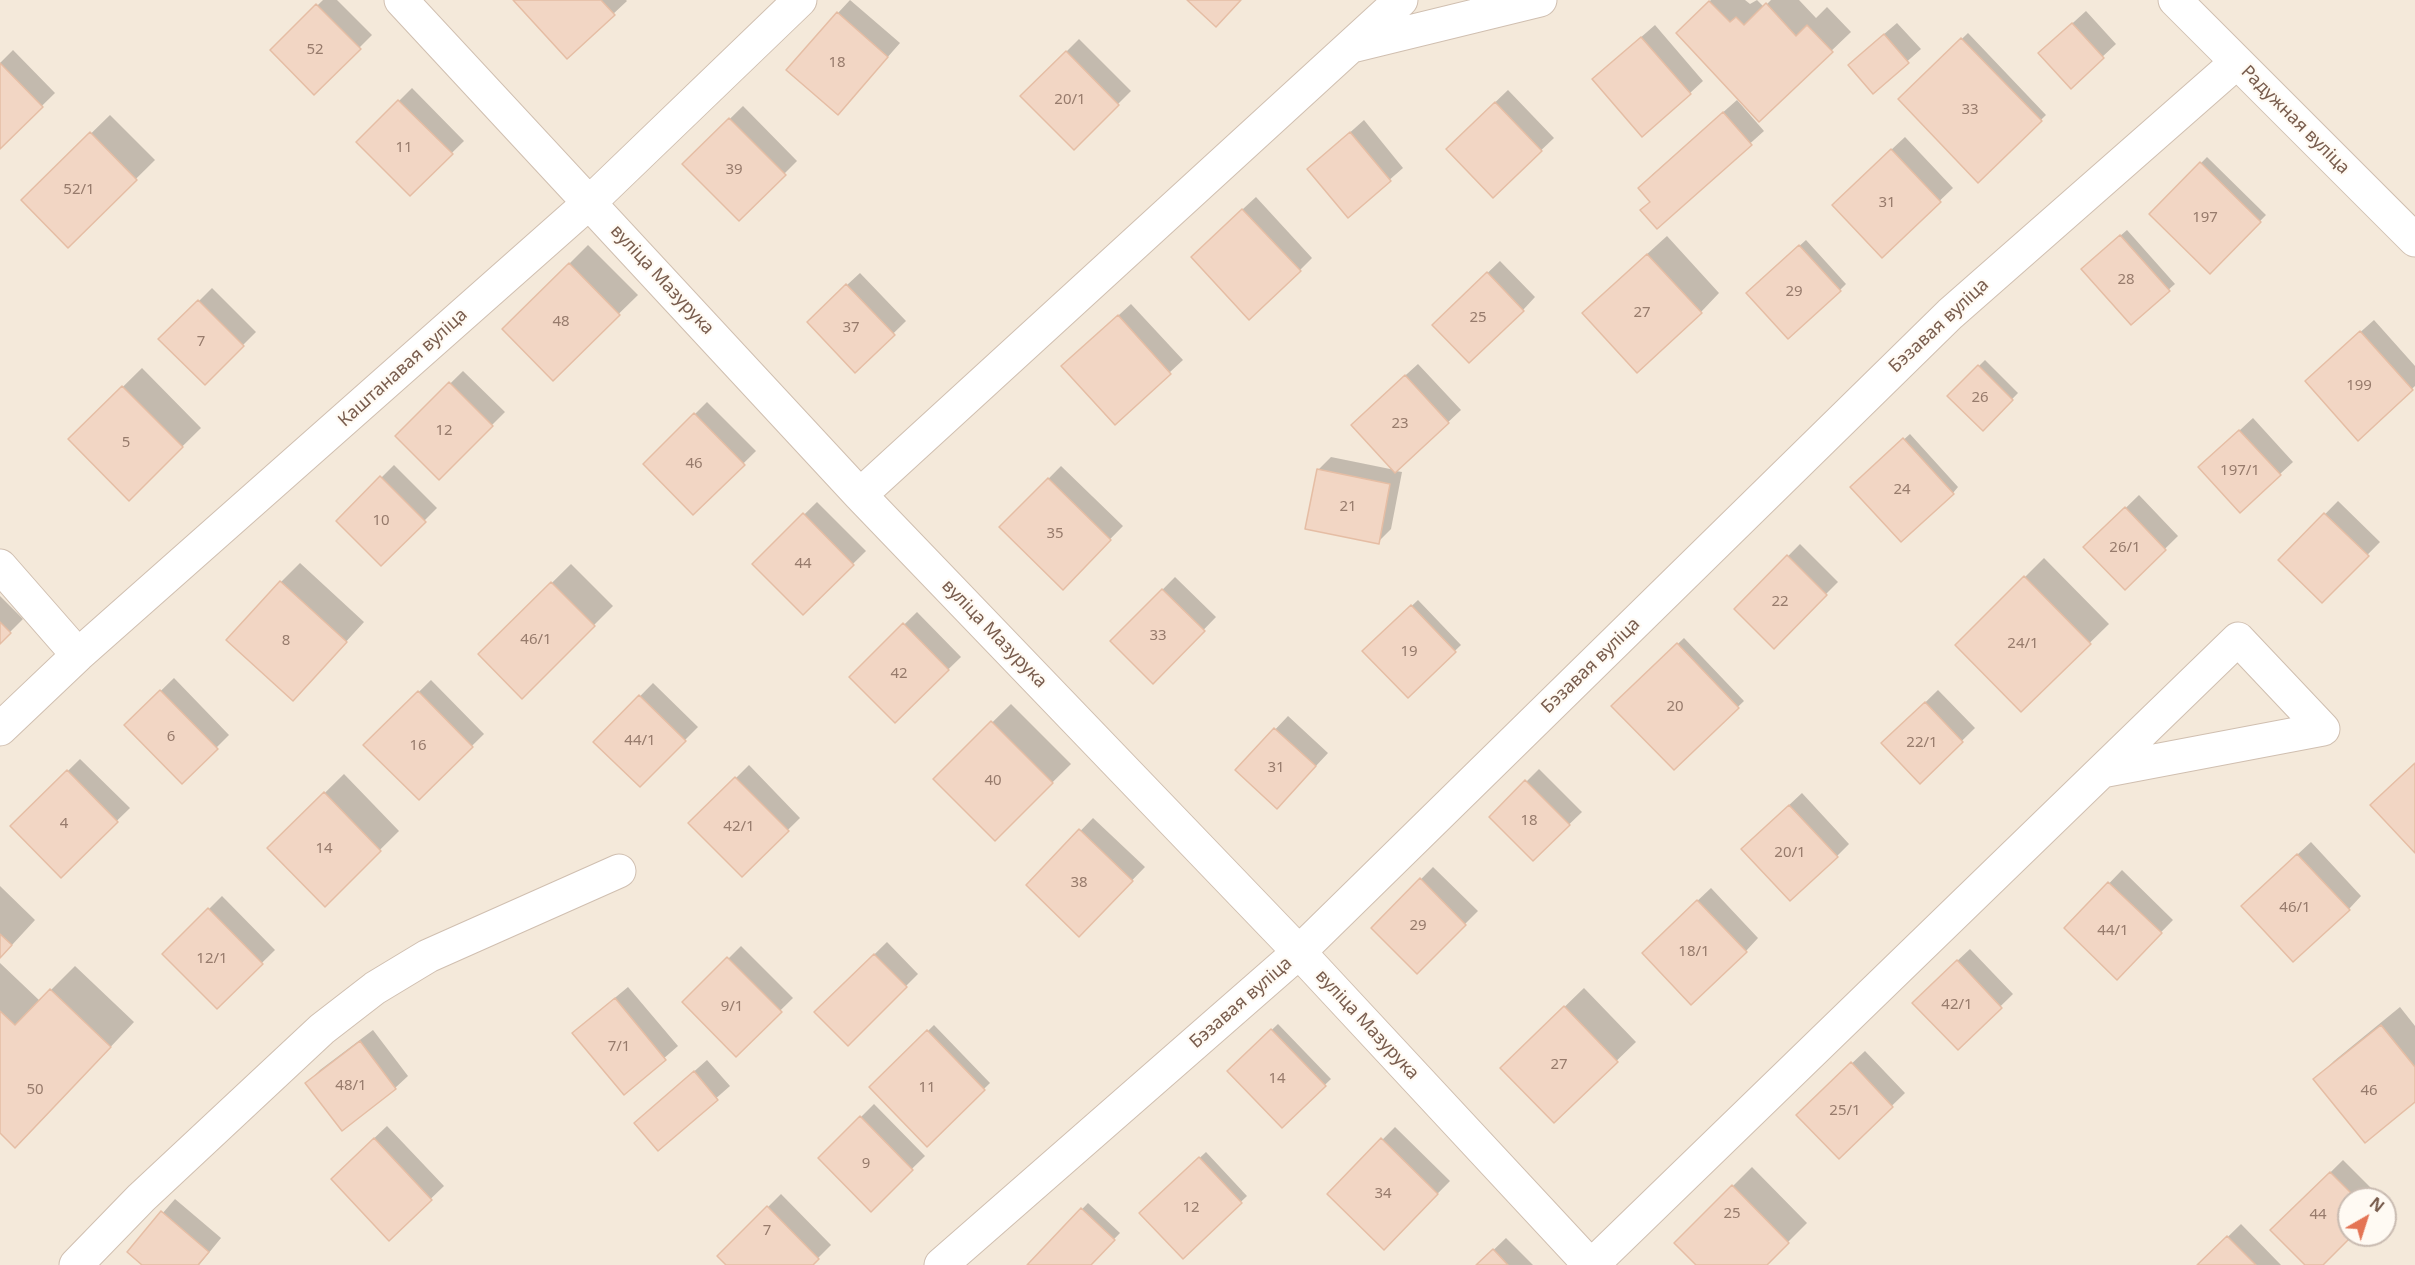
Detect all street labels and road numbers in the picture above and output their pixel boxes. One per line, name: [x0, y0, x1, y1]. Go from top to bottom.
street label: Радужная вуліца: [2236, 61, 2354, 179]
street label: вуліца Мазурука: [606, 221, 718, 339]
street label: Бэзавая вуліца: [1885, 274, 1993, 378]
street label: Каштанавая вуліца: [334, 304, 472, 432]
street label: вуліца Мазурука: [937, 575, 1051, 693]
street label: Бэзавая вуліца: [1537, 614, 1645, 718]
street label: Бэзавая вуліца: [1185, 953, 1297, 1053]
street label: вуліца Мазурука: [1311, 966, 1423, 1084]

